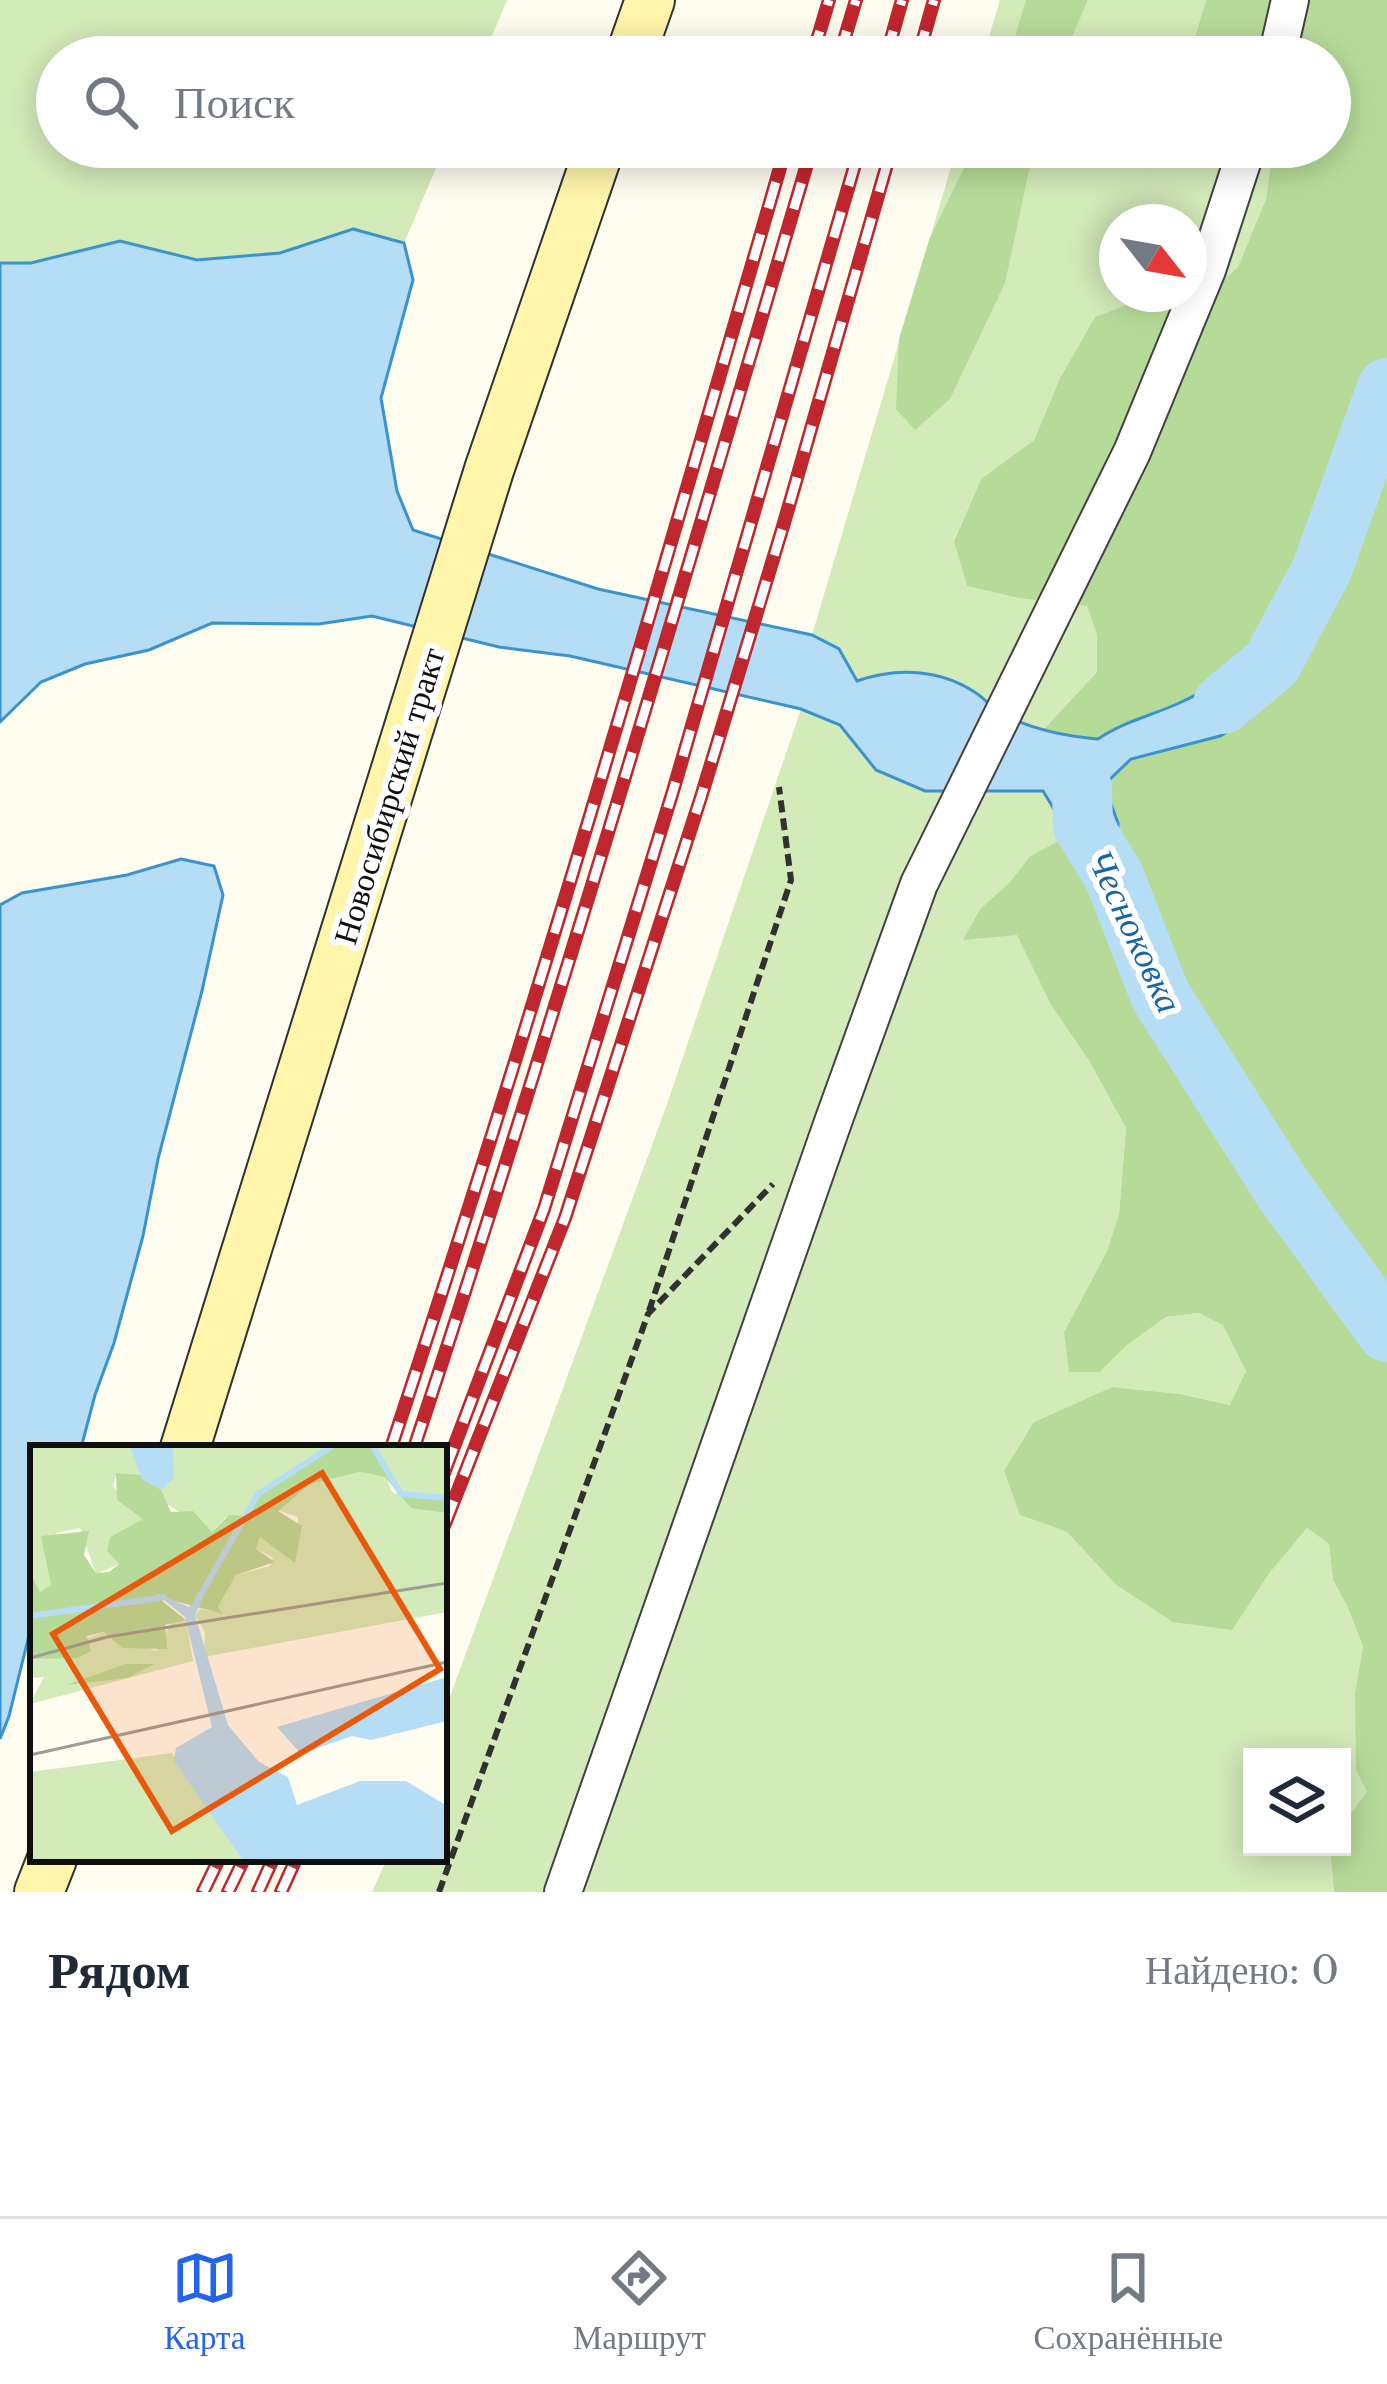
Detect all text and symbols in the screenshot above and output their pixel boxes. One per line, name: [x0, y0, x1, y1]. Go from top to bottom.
search box: [36, 36, 1351, 168]
icon: search: [78, 69, 144, 135]
text: Поиск: [174, 74, 295, 130]
north arrow: [1099, 204, 1207, 312]
street label: Новосибирский тракт: [324, 643, 454, 949]
water label: Чесноковка: [1078, 842, 1192, 1020]
inset map: [30, 1445, 447, 1862]
map controls: [1243, 1748, 1351, 1856]
button: layers: [1243, 1748, 1351, 1856]
text: Рядом: [48, 1939, 191, 2002]
text: Найдено: 0: [1145, 1946, 1339, 1995]
tab: Карта: [164, 2245, 246, 2358]
tab: Маршрут: [573, 2245, 706, 2358]
tab: Сохранённые: [1033, 2245, 1223, 2358]

